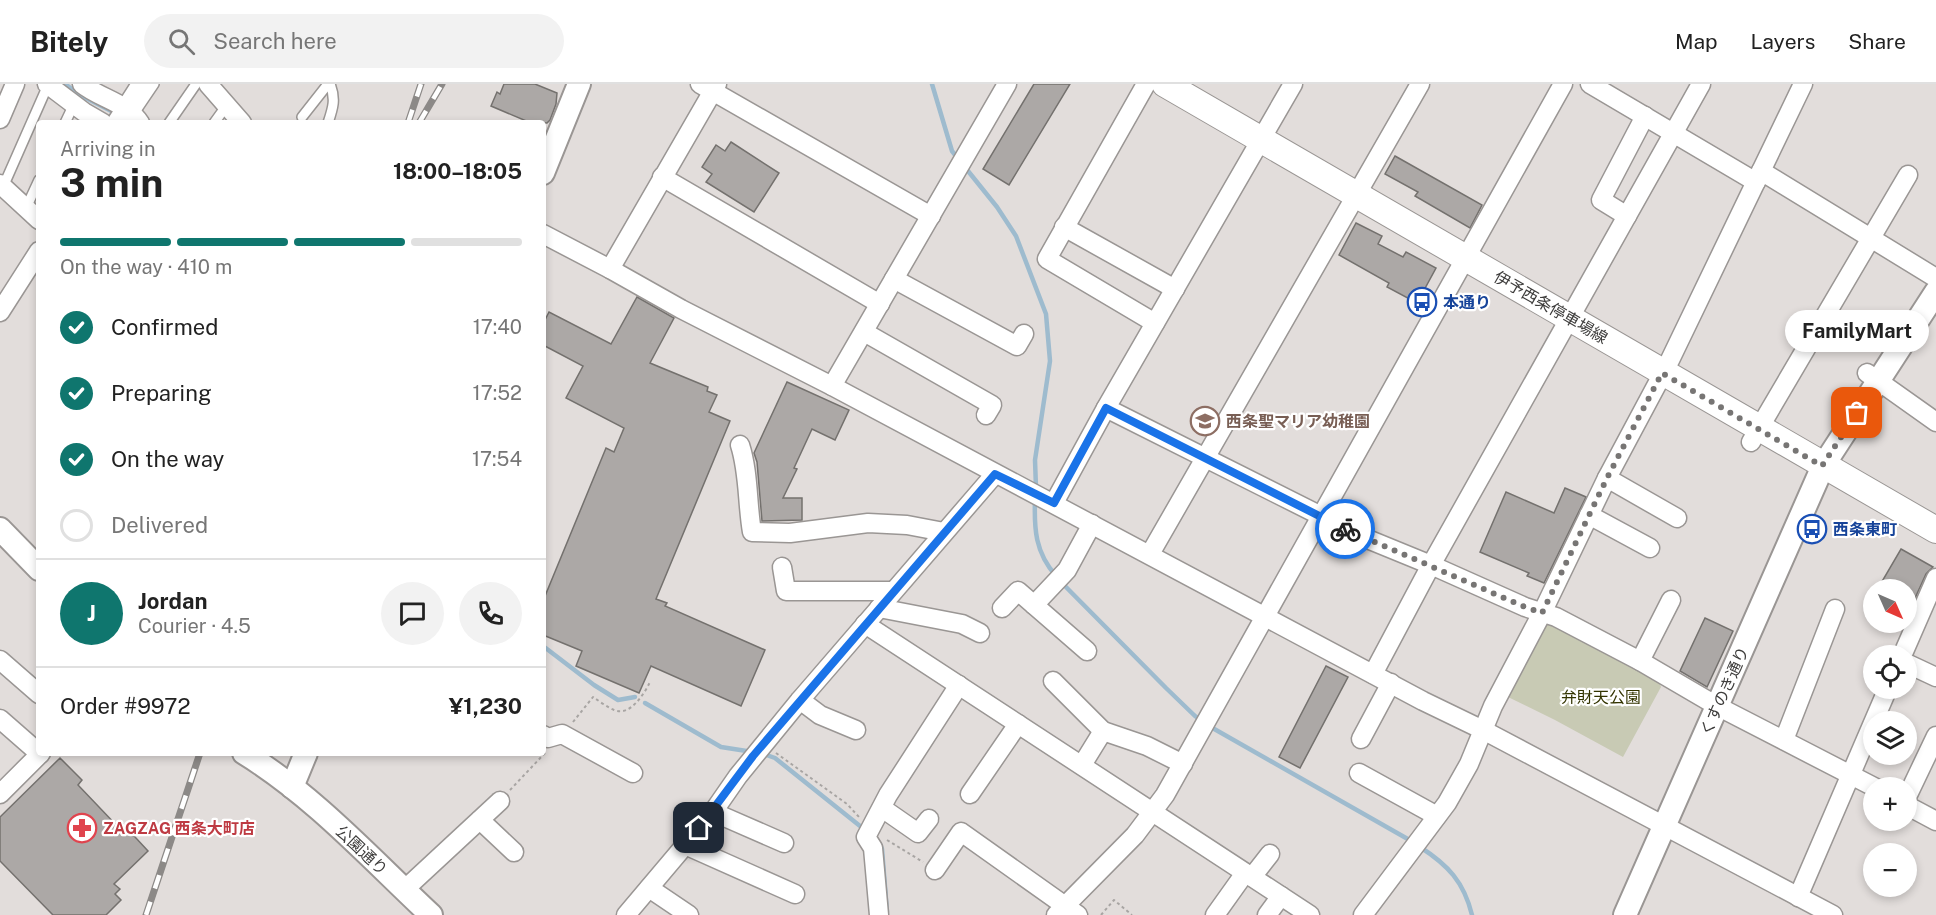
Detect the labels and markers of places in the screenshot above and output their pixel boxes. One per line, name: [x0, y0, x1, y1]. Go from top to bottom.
bus stop icon: 本通り: [1406, 286, 1438, 318]
place label: 本通り: [1443, 293, 1491, 312]
callout: FamilyMart: [1785, 311, 1929, 353]
pin: [1831, 387, 1882, 438]
school or university icon: 西条聖マリア幼稚園: [1189, 405, 1221, 437]
place label: 西条聖マリア幼稚園: [1226, 412, 1370, 431]
bus stop icon: 西条東町: [1796, 513, 1828, 545]
place label: 西条東町: [1833, 520, 1897, 539]
pin: [673, 802, 724, 853]
pharmacy icon: ZAGZAG 西条大町店: [66, 812, 98, 844]
place label: ZAGZAG 西条大町店: [103, 819, 255, 838]

